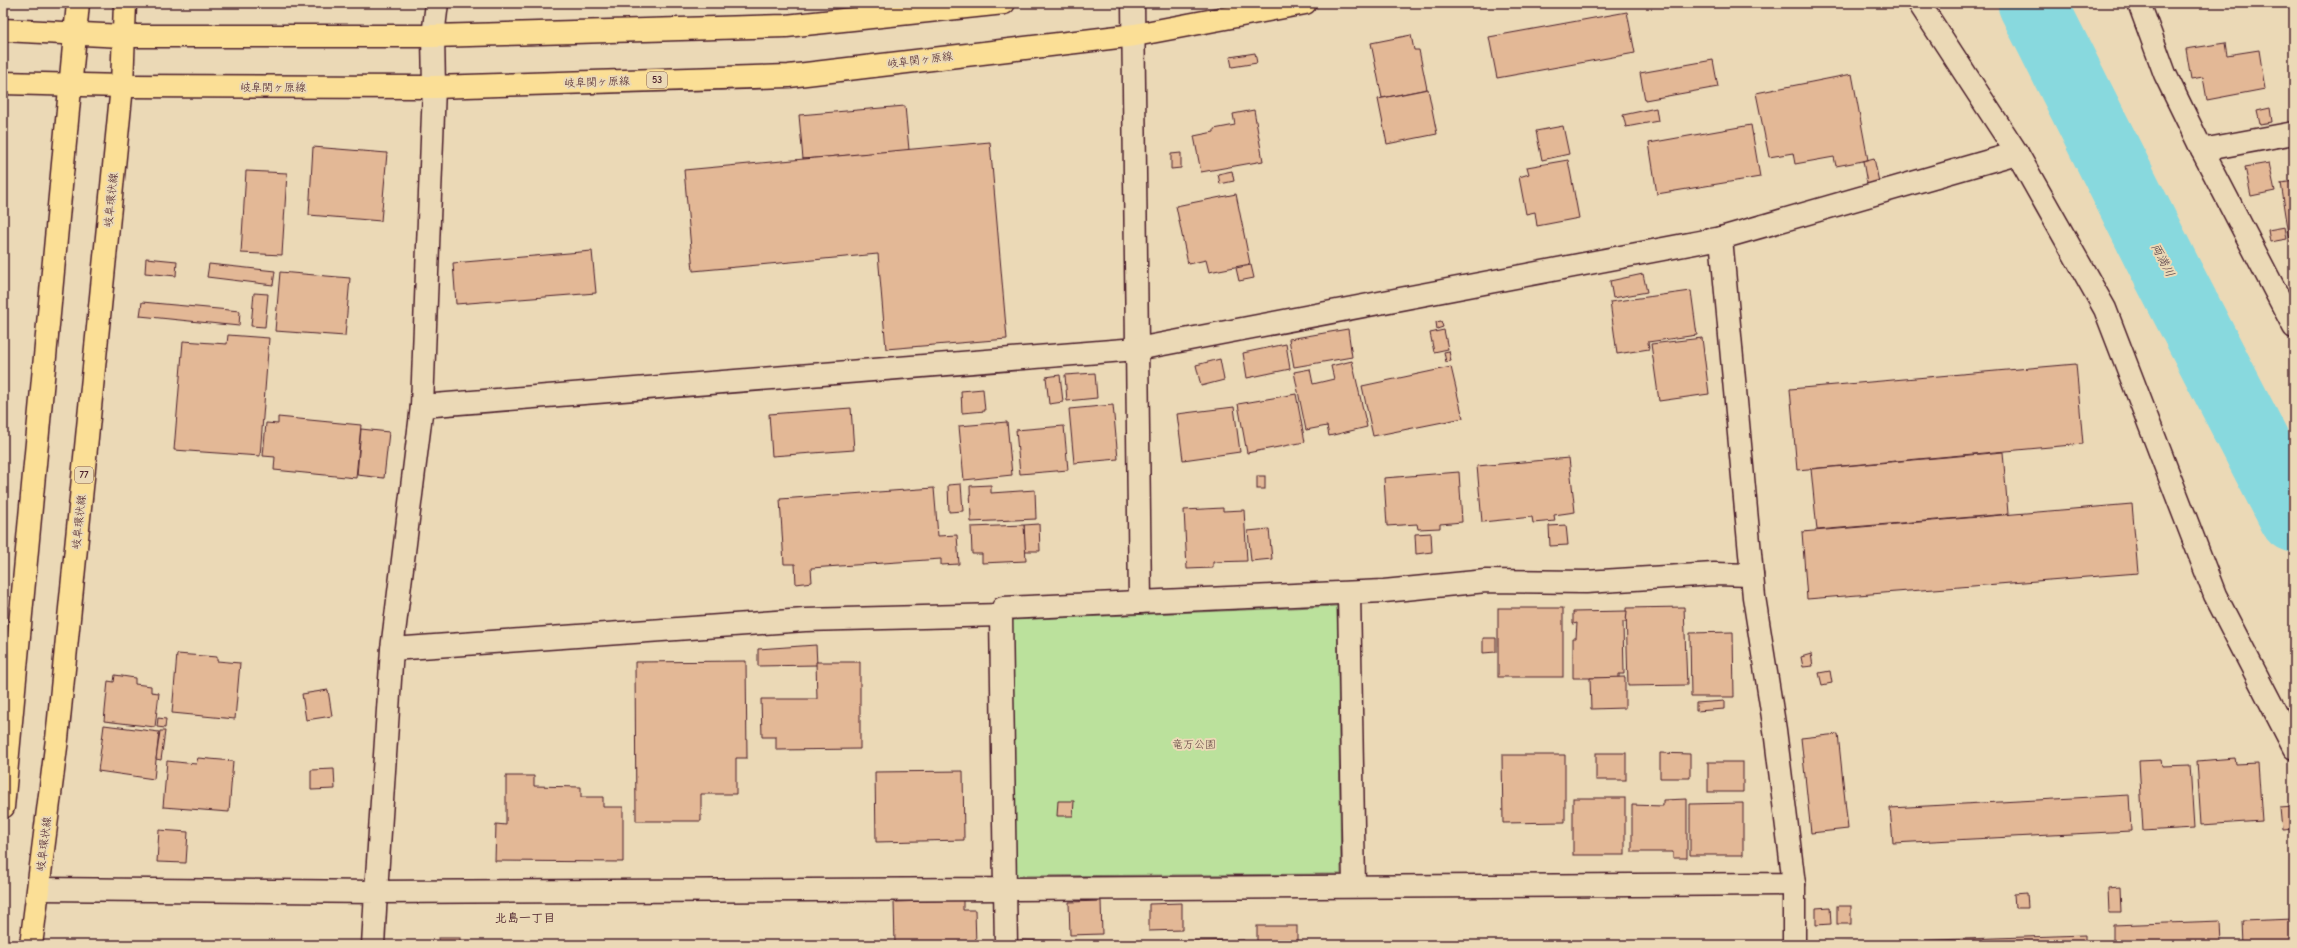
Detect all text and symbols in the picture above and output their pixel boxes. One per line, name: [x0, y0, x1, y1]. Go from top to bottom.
street label: 岐阜関ヶ原線: [886, 50, 954, 70]
road number: 53: [647, 72, 667, 88]
street label: 岐阜関ヶ原線: [564, 74, 630, 90]
street label: 岐阜関ヶ原線: [240, 81, 306, 94]
street label: 岐阜環状線: [102, 172, 120, 228]
water label: 両満川: [2149, 241, 2177, 279]
road number: 77: [75, 467, 93, 483]
street label: 岐阜環状線: [70, 494, 88, 550]
park label: 竜万公園: [1172, 738, 1216, 751]
street label: 岐阜環状線: [34, 816, 54, 872]
district label: 北島一丁目: [495, 911, 555, 925]

